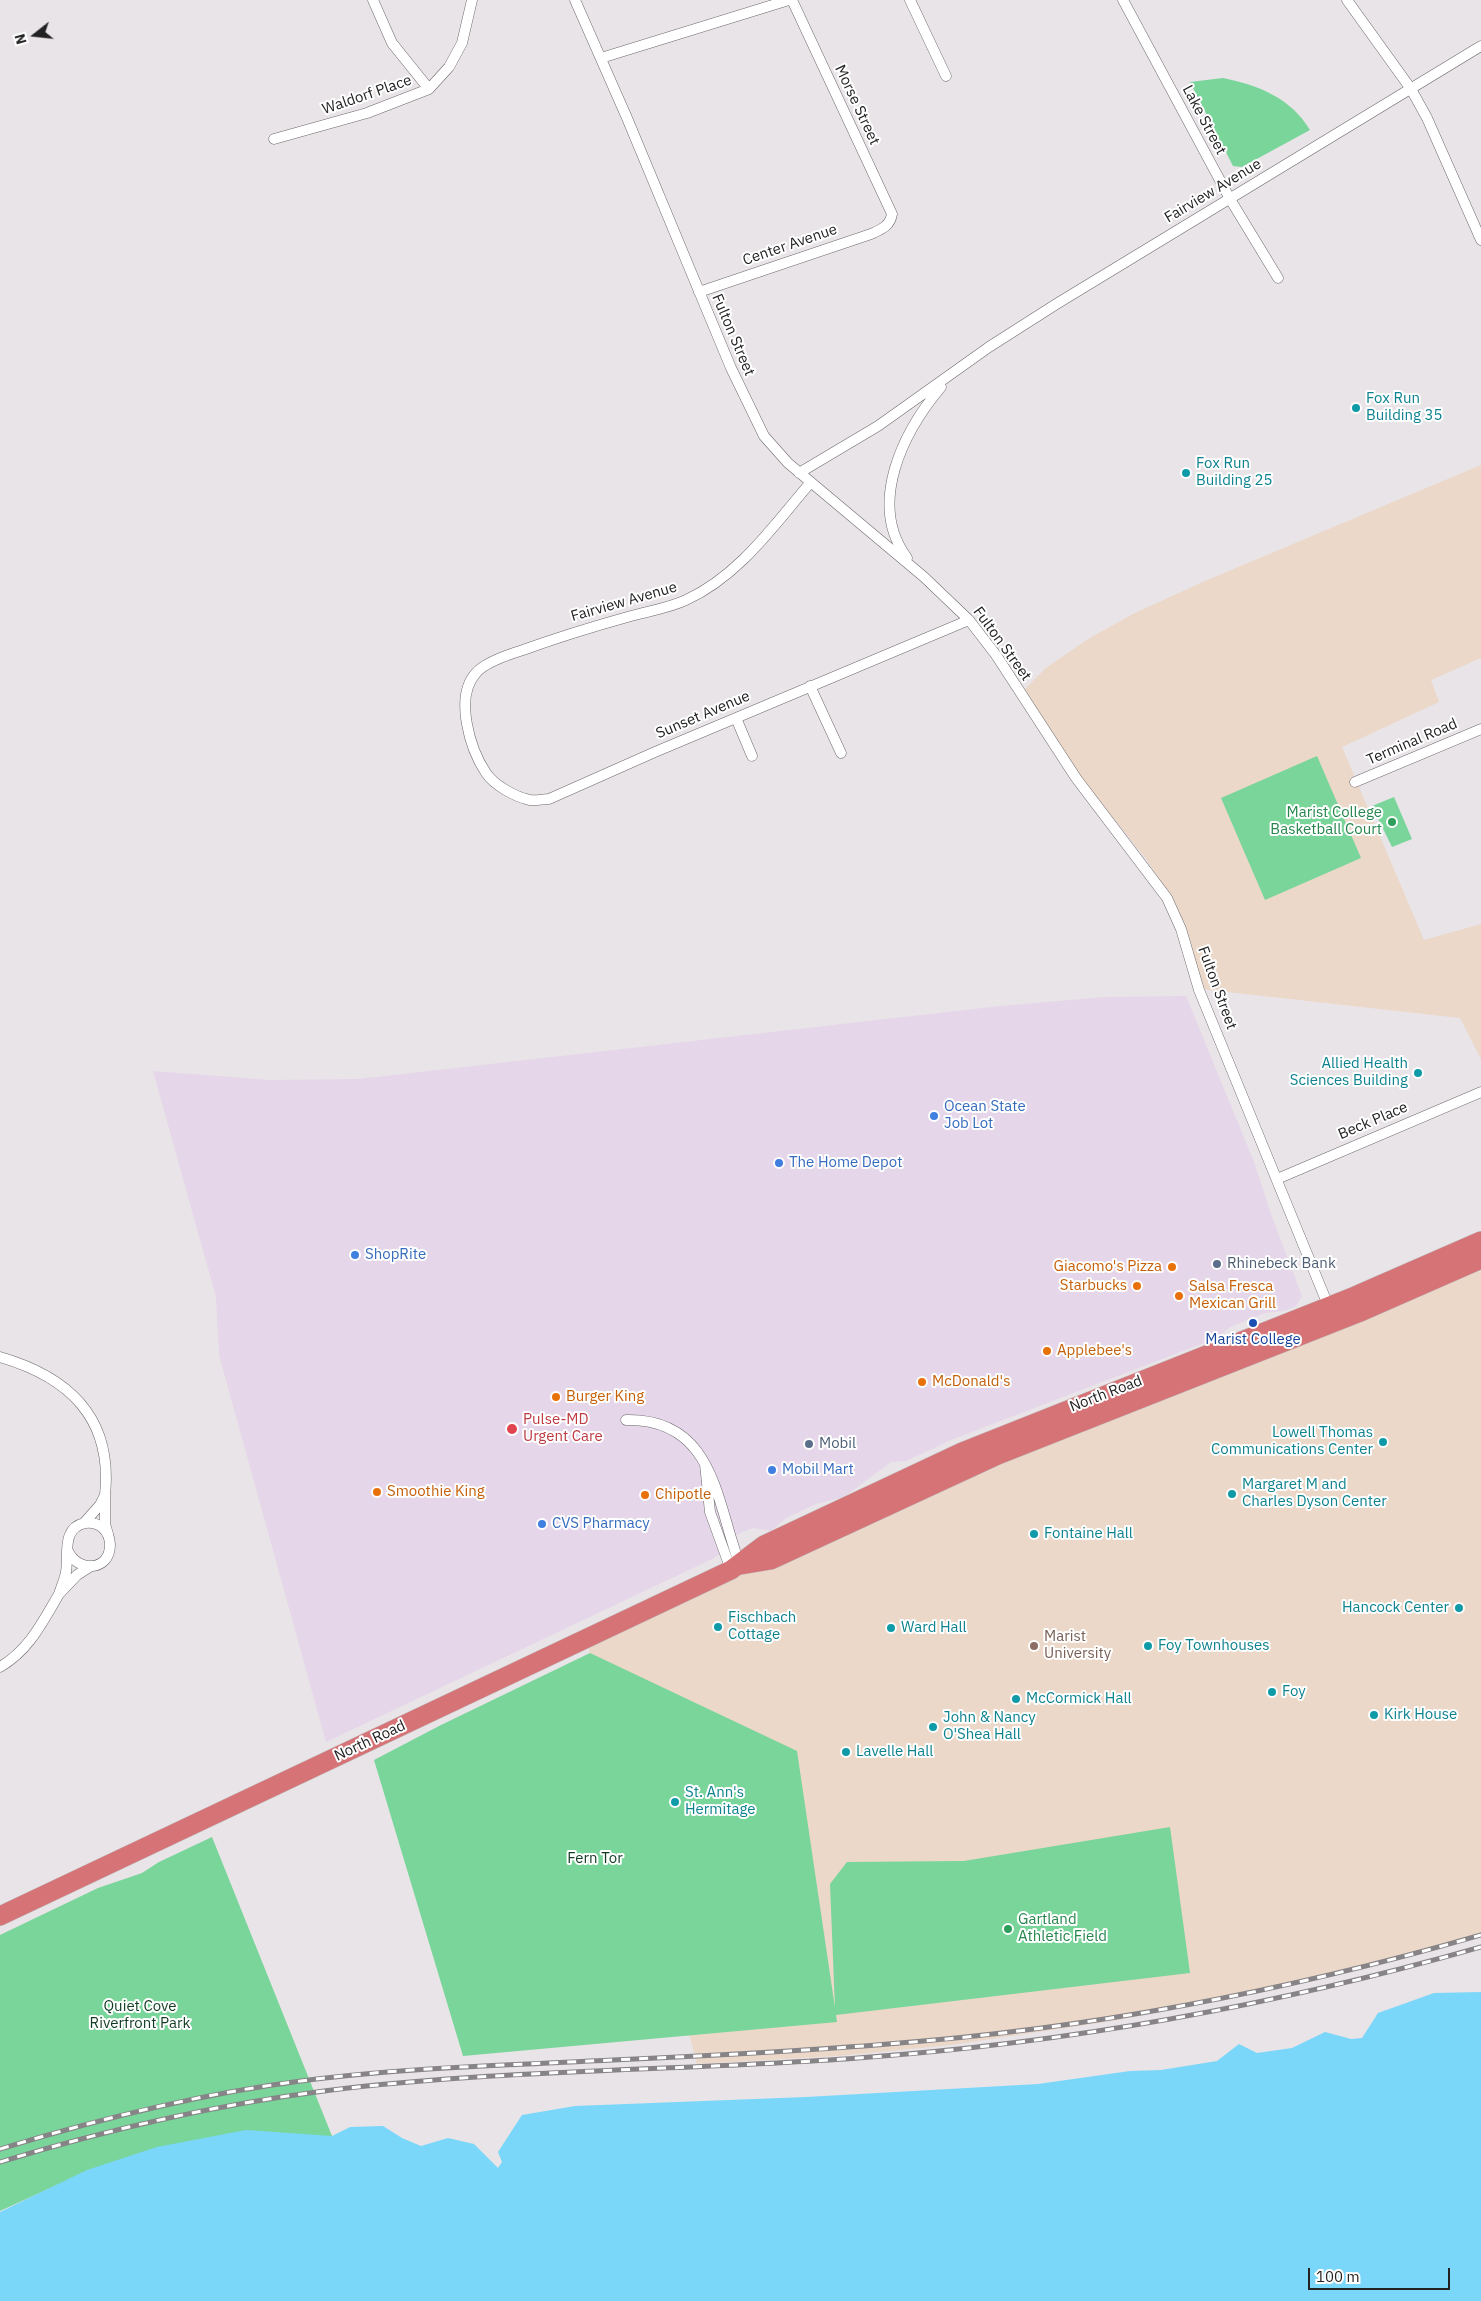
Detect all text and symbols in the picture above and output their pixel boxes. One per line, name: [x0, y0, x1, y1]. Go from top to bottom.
north arrow: [10, 10, 60, 60]
text: N: [11, 32, 31, 46]
street label: Morse Street: [831, 62, 883, 148]
street label: Waldorf Place: [320, 71, 414, 119]
street label: Lake Street: [1178, 82, 1230, 158]
street label: Fairview Avenue: [1161, 155, 1265, 227]
street label: Center Avenue: [740, 220, 840, 270]
street label: Fulton Street: [708, 291, 758, 379]
place label: Fox Run Building 35: [1366, 390, 1443, 425]
marker: Fox Run Building 35: [1350, 402, 1362, 414]
place label: Fox Run Building 25: [1196, 455, 1273, 490]
marker: Fox Run Building 25: [1180, 467, 1192, 479]
street label: Fairview Avenue: [569, 578, 679, 626]
street label: Fulton Street: [969, 603, 1035, 685]
street label: Sunset Avenue: [653, 687, 753, 743]
street label: Terminal Road: [1364, 715, 1460, 769]
place label: Marist College Basketball Court: [1270, 804, 1382, 839]
marker: Marist College Basketball Court: [1386, 816, 1398, 828]
street label: Fulton Street: [1194, 944, 1240, 1032]
place label: Allied Health Sciences Building: [1290, 1055, 1408, 1090]
marker: Allied Health Sciences Building: [1412, 1067, 1424, 1079]
place label: Ocean State Job Lot: [944, 1098, 1026, 1133]
street label: Beck Place: [1335, 1098, 1411, 1144]
marker: Ocean State Job Lot: [928, 1110, 940, 1122]
place label: The Home Depot: [789, 1154, 902, 1172]
marker: The Home Depot: [773, 1157, 785, 1169]
place label: ShopRite: [365, 1246, 426, 1264]
marker: ShopRite: [349, 1249, 361, 1261]
place label: Rhinebeck Bank: [1227, 1255, 1336, 1273]
place label: Giacomo's Pizza: [1054, 1258, 1162, 1276]
marker: Rhinebeck Bank: [1211, 1258, 1223, 1270]
marker: Giacomo's Pizza: [1166, 1261, 1178, 1273]
place label: Starbucks: [1060, 1277, 1127, 1295]
place label: Salsa Fresca Mexican Grill: [1189, 1278, 1276, 1313]
marker: Starbucks: [1131, 1280, 1143, 1292]
marker: Salsa Fresca Mexican Grill: [1173, 1290, 1185, 1302]
marker: Marist College: [1247, 1317, 1259, 1329]
place label: Marist College: [1205, 1331, 1301, 1349]
place label: Applebee's: [1057, 1342, 1132, 1360]
marker: Applebee's: [1041, 1345, 1053, 1357]
street label: North Road: [1067, 1372, 1145, 1416]
place label: McDonald's: [932, 1373, 1010, 1391]
marker: McDonald's: [916, 1376, 928, 1388]
place label: Burger King: [566, 1388, 644, 1406]
marker: Burger King: [550, 1391, 562, 1403]
place label: Pulse-MD Urgent Care: [523, 1411, 603, 1446]
marker: Pulse-MD Urgent Care: [505, 1422, 519, 1436]
place label: Lowell Thomas Communications Center: [1211, 1424, 1373, 1459]
place label: Mobil: [819, 1435, 856, 1453]
marker: Lowell Thomas Communications Center: [1377, 1436, 1389, 1448]
marker: Mobil: [803, 1438, 815, 1450]
place label: Mobil Mart: [782, 1461, 854, 1479]
marker: Mobil Mart: [766, 1464, 778, 1476]
place label: Margaret M and Charles Dyson Center: [1242, 1476, 1387, 1511]
place label: Smoothie King: [387, 1483, 485, 1501]
marker: Smoothie King: [371, 1486, 383, 1498]
place label: Chipotle: [655, 1486, 711, 1504]
marker: Margaret M and Charles Dyson Center: [1226, 1488, 1238, 1500]
marker: Chipotle: [639, 1489, 651, 1501]
place label: CVS Pharmacy: [552, 1515, 650, 1533]
marker: CVS Pharmacy: [536, 1518, 548, 1530]
place label: Fontaine Hall: [1044, 1525, 1133, 1543]
marker: Fontaine Hall: [1028, 1528, 1040, 1540]
place label: Hancock Center: [1342, 1599, 1449, 1617]
marker: Hancock Center: [1453, 1602, 1465, 1614]
place label: Fischbach Cottage: [728, 1609, 796, 1644]
place label: Ward Hall: [901, 1619, 967, 1637]
marker: Fischbach Cottage: [712, 1621, 724, 1633]
marker: Ward Hall: [885, 1622, 897, 1634]
place label: Marist University: [1044, 1628, 1111, 1663]
place label: Foy Townhouses: [1158, 1637, 1270, 1655]
marker: Marist University: [1028, 1640, 1040, 1652]
marker: Foy Townhouses: [1142, 1640, 1154, 1652]
place label: Foy: [1282, 1683, 1306, 1701]
marker: Foy: [1266, 1686, 1278, 1698]
place label: McCormick Hall: [1026, 1690, 1131, 1708]
marker: McCormick Hall: [1010, 1693, 1022, 1705]
place label: Kirk House: [1384, 1706, 1457, 1724]
place label: John & Nancy O'Shea Hall: [943, 1709, 1036, 1744]
marker: Kirk House: [1368, 1709, 1380, 1721]
street label: North Road: [332, 1717, 408, 1765]
marker: John & Nancy O'Shea Hall: [927, 1721, 939, 1733]
place label: Lavelle Hall: [856, 1743, 933, 1761]
marker: Lavelle Hall: [840, 1746, 852, 1758]
place label: St. Ann's Hermitage: [685, 1784, 756, 1819]
marker: St. Ann's Hermitage: [669, 1796, 681, 1808]
park label: Fern Tor: [567, 1850, 623, 1868]
place label: Gartland Athletic Field: [1018, 1911, 1107, 1946]
marker: Gartland Athletic Field: [1002, 1923, 1014, 1935]
park label: Quiet Cove Riverfront Park: [90, 1998, 190, 2033]
scale bar: [1311, 2258, 1454, 2290]
text: 100 m: [1316, 2267, 1360, 2286]

